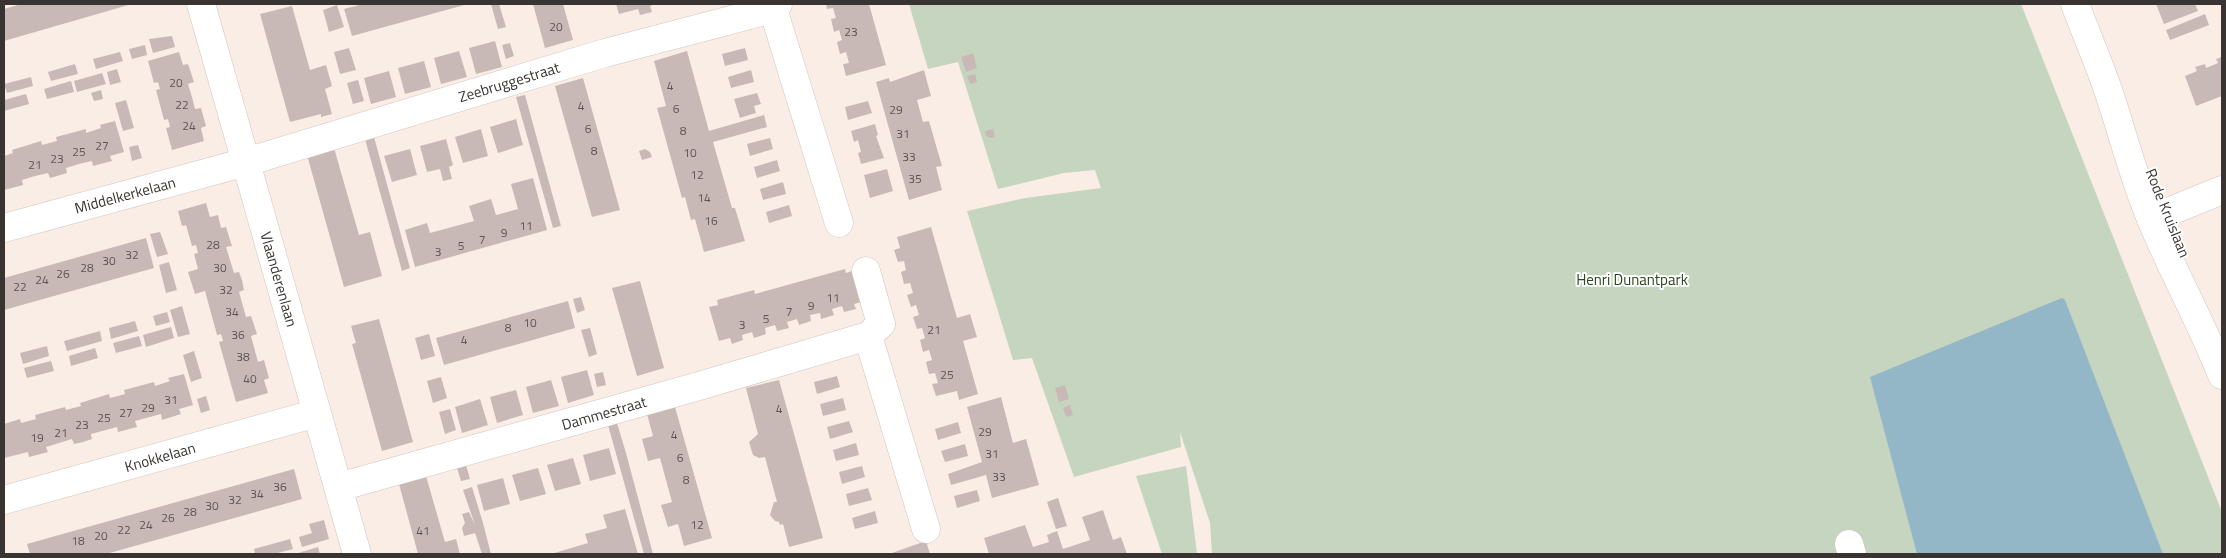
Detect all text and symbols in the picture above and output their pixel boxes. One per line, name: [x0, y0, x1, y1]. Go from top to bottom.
house number: 20: [549, 17, 563, 36]
house number: 23: [844, 22, 858, 41]
street label: Zeebruggestraat: [456, 55, 563, 108]
house number: 20: [169, 73, 183, 92]
house number: 4: [667, 76, 674, 95]
house number: 22: [175, 95, 189, 114]
house number: 4: [578, 96, 585, 115]
house number: 6: [673, 99, 680, 118]
house number: 29: [889, 100, 903, 119]
house number: 24: [182, 116, 196, 135]
house number: 6: [585, 119, 592, 138]
house number: 8: [680, 121, 687, 140]
house number: 31: [896, 124, 910, 143]
house number: 27: [95, 136, 109, 155]
house number: 8: [591, 141, 598, 160]
house number: 25: [72, 142, 86, 161]
house number: 10: [683, 143, 697, 162]
house number: 33: [902, 147, 916, 166]
house number: 23: [50, 149, 64, 168]
house number: 21: [28, 155, 42, 174]
house number: 12: [690, 165, 704, 184]
street label: Rode Kruislaan: [2140, 165, 2196, 261]
house number: 35: [908, 169, 922, 188]
street label: Middelkerkelaan: [72, 170, 178, 220]
house number: 14: [697, 188, 711, 207]
house number: 16: [704, 211, 718, 230]
house number: 11: [519, 216, 533, 235]
house number: 9: [501, 223, 508, 242]
street label: Vlaanderenlaan: [254, 229, 304, 329]
house number: 7: [479, 230, 485, 249]
house number: 28: [206, 235, 220, 254]
house number: 5: [458, 236, 465, 255]
house number: 3: [435, 242, 441, 261]
house number: 32: [125, 245, 139, 264]
house number: 30: [102, 251, 116, 270]
house number: 28: [80, 258, 94, 277]
house number: 30: [213, 258, 227, 277]
house number: 26: [56, 264, 70, 283]
park label: Henri Dunantpark: [1576, 268, 1688, 291]
house number: 24: [35, 270, 49, 289]
house number: 22: [13, 277, 27, 296]
house number: 32: [219, 280, 233, 299]
house number: 11: [826, 288, 840, 307]
house number: 9: [808, 296, 815, 315]
house number: 34: [225, 302, 239, 321]
house number: 7: [786, 302, 792, 321]
house number: 5: [763, 309, 770, 328]
house number: 10: [523, 313, 537, 332]
house number: 3: [739, 315, 745, 334]
house number: 8: [505, 318, 512, 337]
house number: 21: [927, 320, 941, 339]
house number: 36: [231, 325, 245, 344]
house number: 4: [461, 330, 468, 349]
house number: 38: [236, 347, 250, 366]
house number: 25: [940, 365, 954, 384]
house number: 40: [243, 369, 257, 388]
house number: 31: [164, 390, 178, 409]
street label: Dammestraat: [559, 390, 650, 436]
house number: 29: [141, 398, 155, 417]
house number: 4: [776, 399, 783, 418]
house number: 27: [119, 403, 133, 422]
house number: 25: [97, 408, 111, 427]
house number: 23: [75, 415, 89, 434]
house number: 29: [978, 422, 992, 441]
house number: 21: [54, 423, 68, 442]
house number: 4: [671, 425, 678, 444]
house number: 19: [30, 428, 44, 447]
street label: Knokkelaan: [122, 436, 198, 478]
house number: 31: [985, 444, 999, 463]
house number: 6: [677, 448, 684, 467]
house number: 33: [992, 467, 1006, 486]
house number: 8: [683, 470, 690, 489]
house number: 36: [273, 477, 287, 496]
house number: 34: [250, 484, 264, 503]
house number: 32: [228, 490, 242, 509]
house number: 30: [205, 496, 219, 515]
house number: 28: [183, 502, 197, 521]
house number: 26: [161, 508, 175, 527]
house number: 24: [139, 515, 153, 534]
house number: 12: [690, 515, 704, 534]
house number: 22: [117, 520, 131, 539]
house number: 41: [416, 521, 430, 540]
house number: 20: [94, 526, 108, 545]
house number: 18: [71, 531, 85, 550]

